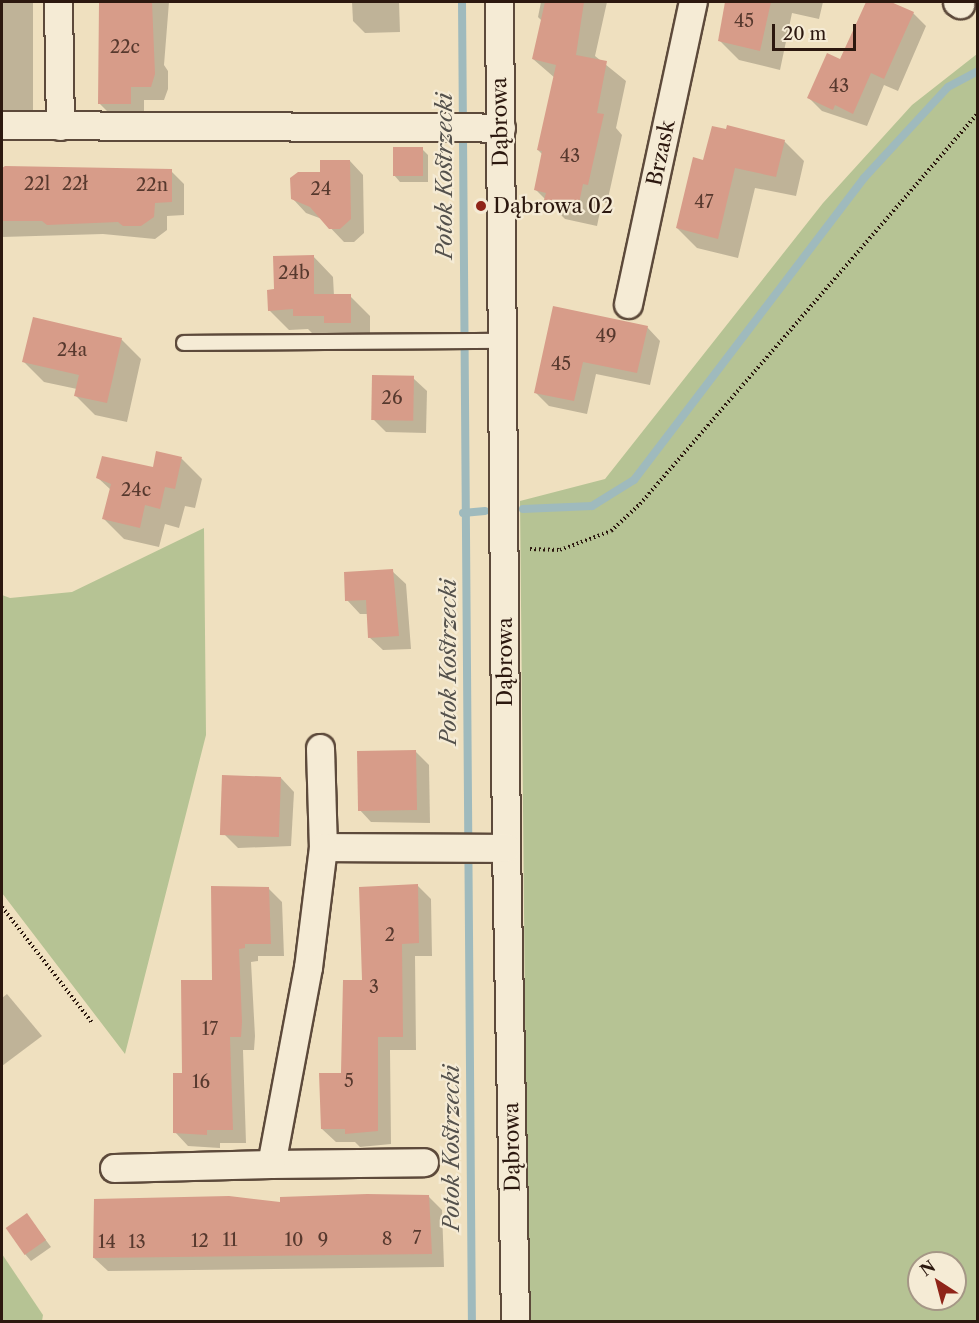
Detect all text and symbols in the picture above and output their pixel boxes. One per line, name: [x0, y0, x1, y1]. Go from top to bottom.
house number: 45: [734, 10, 754, 32]
scale bar: [775, 12, 859, 50]
text: 20 m: [783, 23, 826, 45]
house number: 22c: [110, 36, 140, 58]
house number: 43: [829, 75, 849, 97]
street label: Dąbrowa: [487, 77, 513, 167]
water label: Potok Kostrzecki: [432, 93, 458, 259]
street label: Brzask: [642, 118, 680, 188]
house number: 43: [560, 145, 580, 167]
house number: 22l: [24, 173, 50, 195]
house number: 22ł: [62, 173, 88, 195]
house number: 22n: [136, 174, 168, 196]
house number: 24: [311, 178, 331, 200]
house number: 47: [694, 191, 714, 213]
place label: Dąbrowa 02: [493, 193, 613, 219]
marker: Dąbrowa 02: [474, 199, 488, 213]
house number: 24b: [278, 262, 310, 284]
house number: 49: [596, 325, 616, 347]
house number: 24a: [57, 339, 87, 361]
house number: 45: [551, 353, 571, 375]
house number: 26: [382, 387, 402, 409]
house number: 24c: [121, 479, 151, 501]
water label: Potok Kostrzecki: [436, 579, 462, 745]
street label: Dąbrowa: [492, 617, 518, 707]
house number: 2: [385, 924, 395, 946]
house number: 3: [369, 976, 379, 998]
house number: 17: [202, 1018, 218, 1040]
water label: Potok Kostrzecki: [439, 1065, 465, 1231]
house number: 5: [344, 1070, 354, 1092]
house number: 16: [192, 1071, 210, 1093]
street label: Dąbrowa: [499, 1102, 525, 1192]
house number: 7: [413, 1227, 421, 1249]
house number: 8: [382, 1228, 392, 1250]
house number: 11: [222, 1229, 238, 1251]
house number: 10: [285, 1229, 303, 1251]
house number: 9: [318, 1229, 328, 1251]
house number: 12: [191, 1230, 209, 1252]
house number: 14: [98, 1231, 116, 1253]
house number: 13: [128, 1231, 146, 1253]
north arrow: [907, 1251, 967, 1311]
text: N: [916, 1256, 939, 1280]

